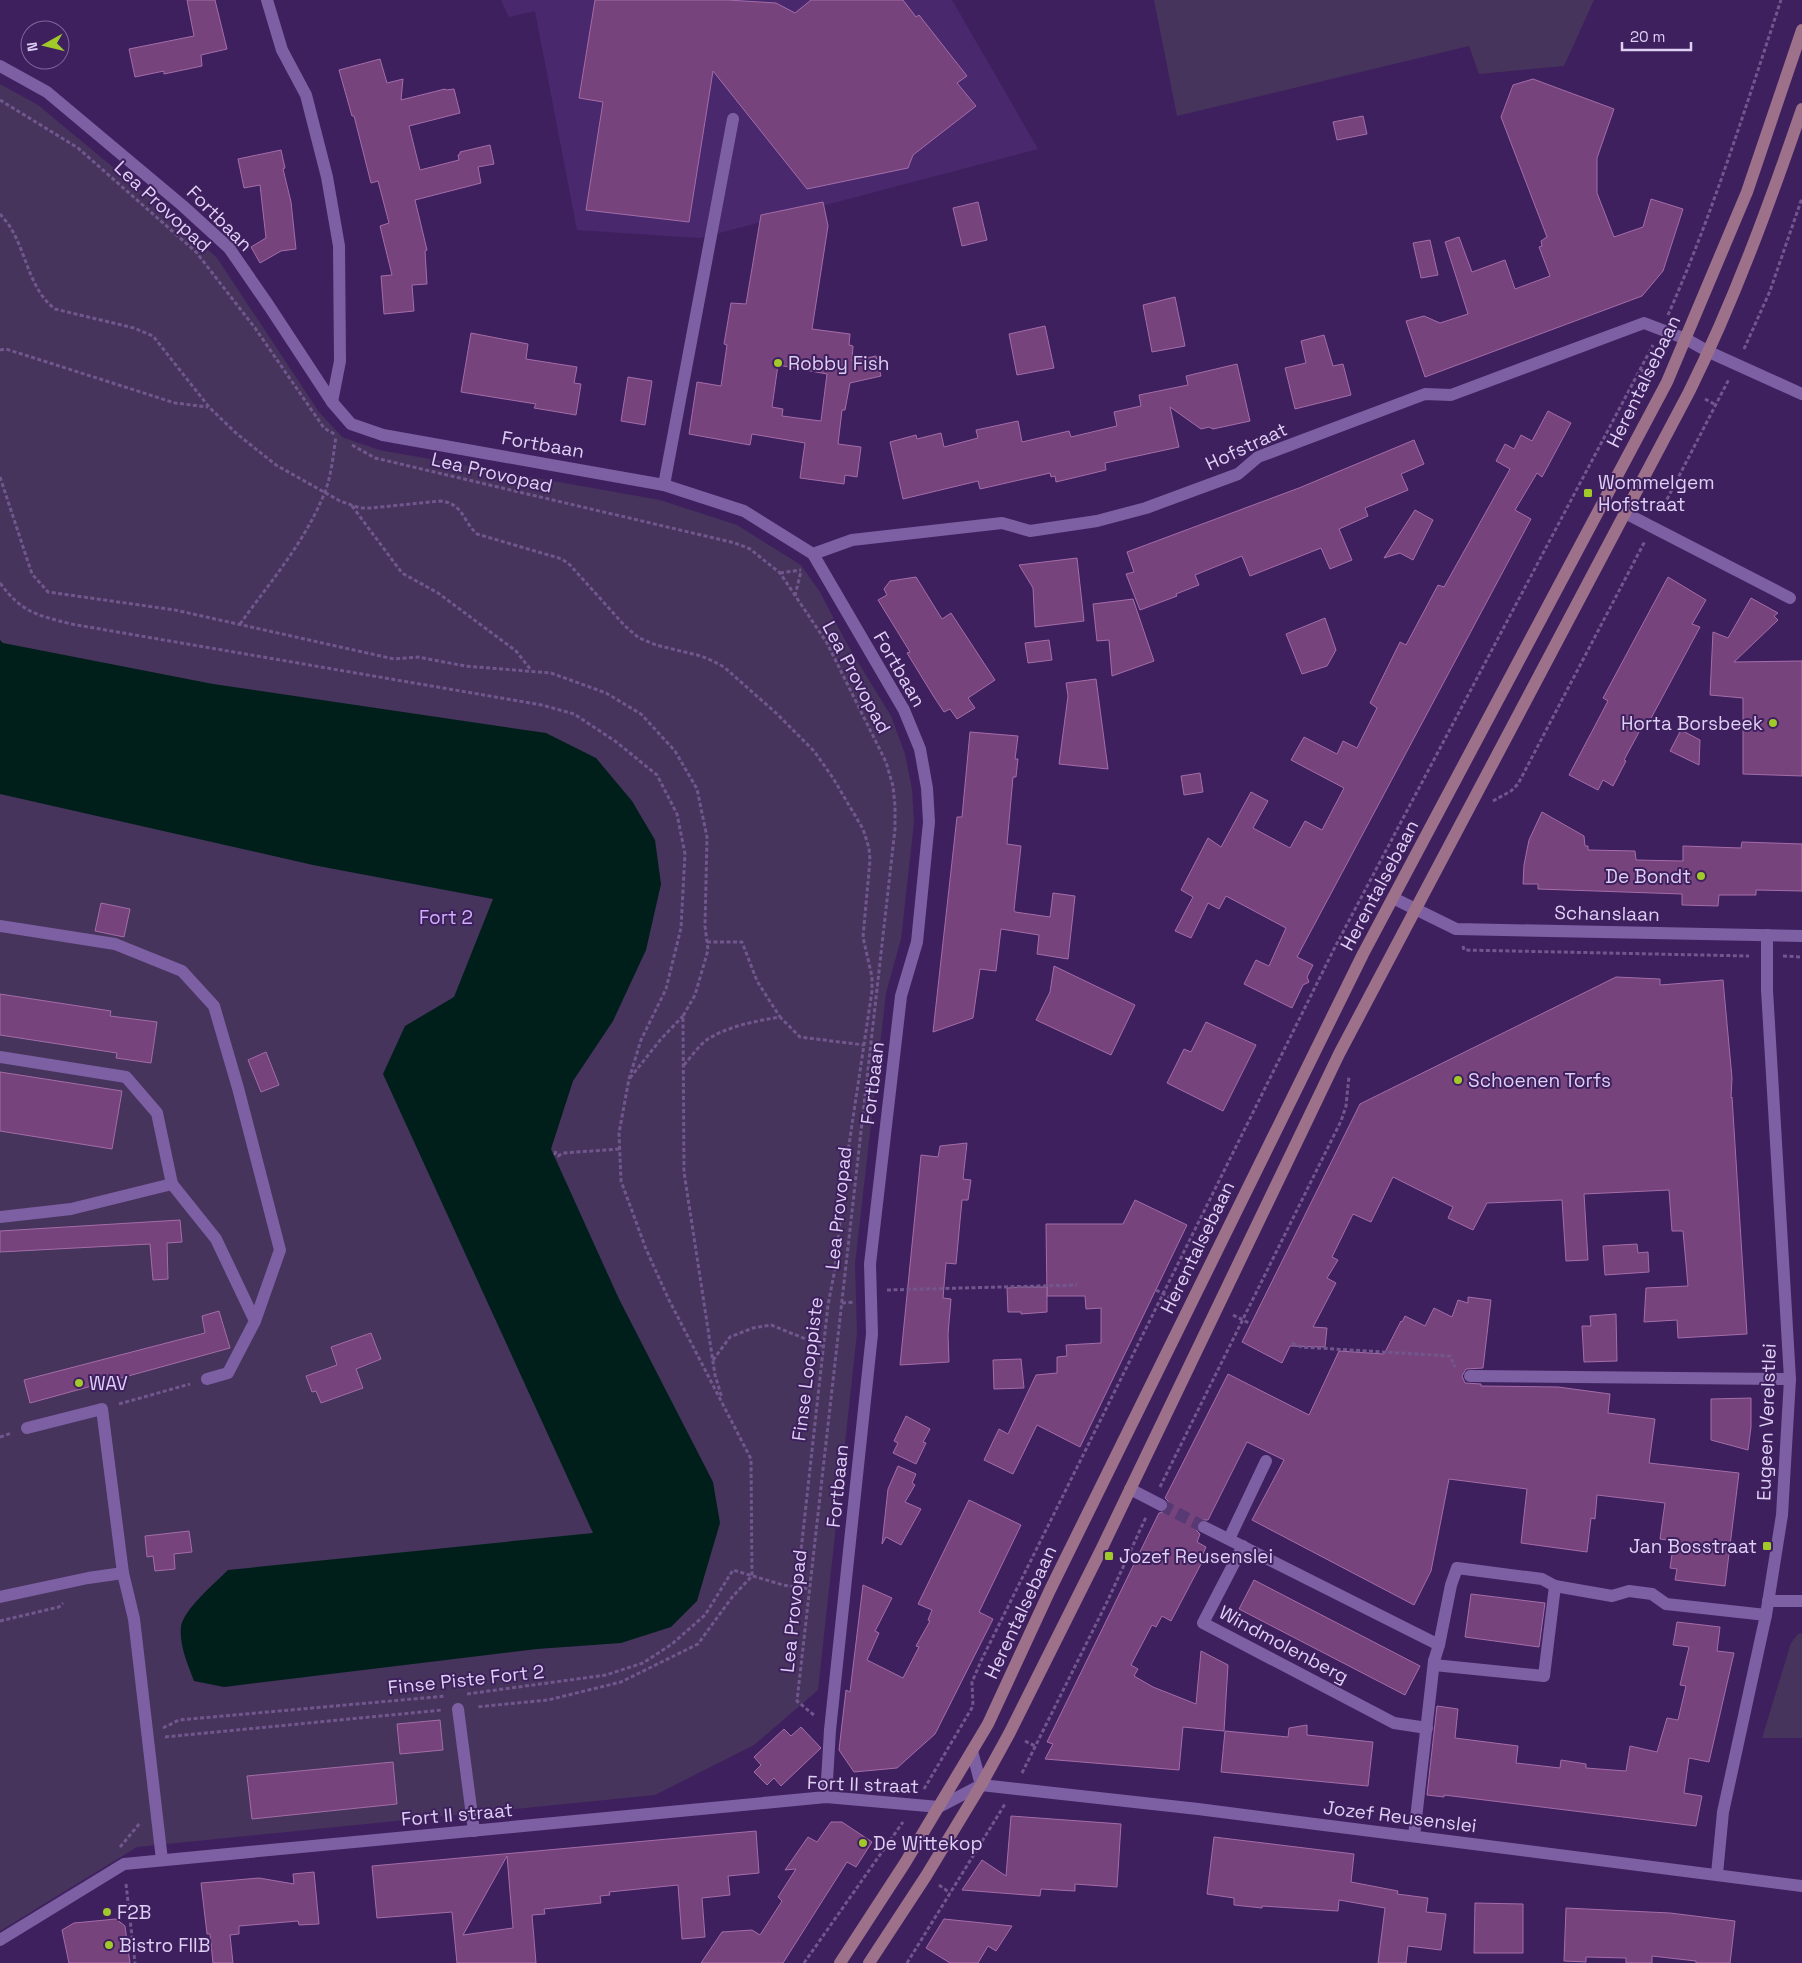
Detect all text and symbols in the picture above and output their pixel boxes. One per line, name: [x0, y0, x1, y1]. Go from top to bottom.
north arrow: [20, 20, 70, 70]
scale bar: [1622, 20, 1691, 52]
text: 20 m: [1630, 27, 1665, 46]
text: N: [23, 41, 42, 53]
street label: Lea Provopad: [109, 155, 216, 258]
street label: Fortbaan: [181, 180, 258, 257]
street label: Herentalsebaan: [1601, 311, 1686, 452]
place label: Robby Fish: [788, 351, 889, 376]
marker: Robby Fish: [772, 357, 784, 369]
street label: Hofstraat: [1201, 417, 1291, 476]
street label: Fortbaan: [500, 425, 586, 464]
street label: Lea Provopad: [429, 446, 555, 499]
place label: Wommelgem Hofstraat: [1598, 470, 1714, 517]
marker: Wommelgem Hofstraat: [1582, 487, 1594, 499]
street label: Lea Provopad: [816, 617, 897, 738]
street label: Fortbaan: [868, 627, 931, 712]
place label: Horta Borsbeek: [1621, 711, 1763, 736]
marker: Horta Borsbeek: [1767, 717, 1779, 729]
street label: Herentalsebaan: [1334, 816, 1424, 955]
place label: De Bondt: [1605, 864, 1691, 889]
marker: De Bondt: [1695, 870, 1707, 882]
street label: Schanslaan: [1554, 900, 1660, 927]
park label: Fort 2: [419, 905, 473, 930]
street label: Fortbaan: [855, 1040, 890, 1126]
place label: Schoenen Torfs: [1468, 1068, 1611, 1093]
marker: Schoenen Torfs: [1452, 1074, 1464, 1086]
street label: Lea Provopad: [820, 1145, 857, 1271]
street label: Herentalsebaan: [1155, 1177, 1240, 1318]
street label: Finse Looppiste: [786, 1296, 829, 1443]
street label: Eugeen Verelstlei: [1751, 1343, 1782, 1501]
place label: WAV: [89, 1371, 128, 1396]
marker: WAV: [73, 1377, 85, 1389]
street label: Fortbaan: [821, 1443, 854, 1529]
place label: Jan Bosstraat: [1629, 1534, 1757, 1559]
marker: Jan Bosstraat: [1761, 1540, 1773, 1552]
street label: Herentalsebaan: [979, 1541, 1062, 1683]
place label: Jozef Reusenslei: [1119, 1544, 1273, 1569]
street label: Lea Provopad: [775, 1548, 812, 1674]
marker: Jozef Reusenslei: [1103, 1550, 1115, 1562]
street label: Windmolenberg: [1215, 1600, 1353, 1689]
street label: Finse Piste Fort 2: [387, 1659, 546, 1700]
street label: Fort II straat: [806, 1770, 919, 1799]
street label: Jozef Reusenslei: [1322, 1795, 1478, 1838]
street label: Fort II straat: [400, 1797, 514, 1832]
place label: De Wittekop: [873, 1831, 983, 1856]
marker: De Wittekop: [857, 1837, 869, 1849]
place label: F2B: [117, 1900, 151, 1925]
marker: F2B: [101, 1906, 113, 1918]
place label: Bistro FIIB: [119, 1933, 210, 1958]
marker: Bistro FIIB: [103, 1939, 115, 1951]

